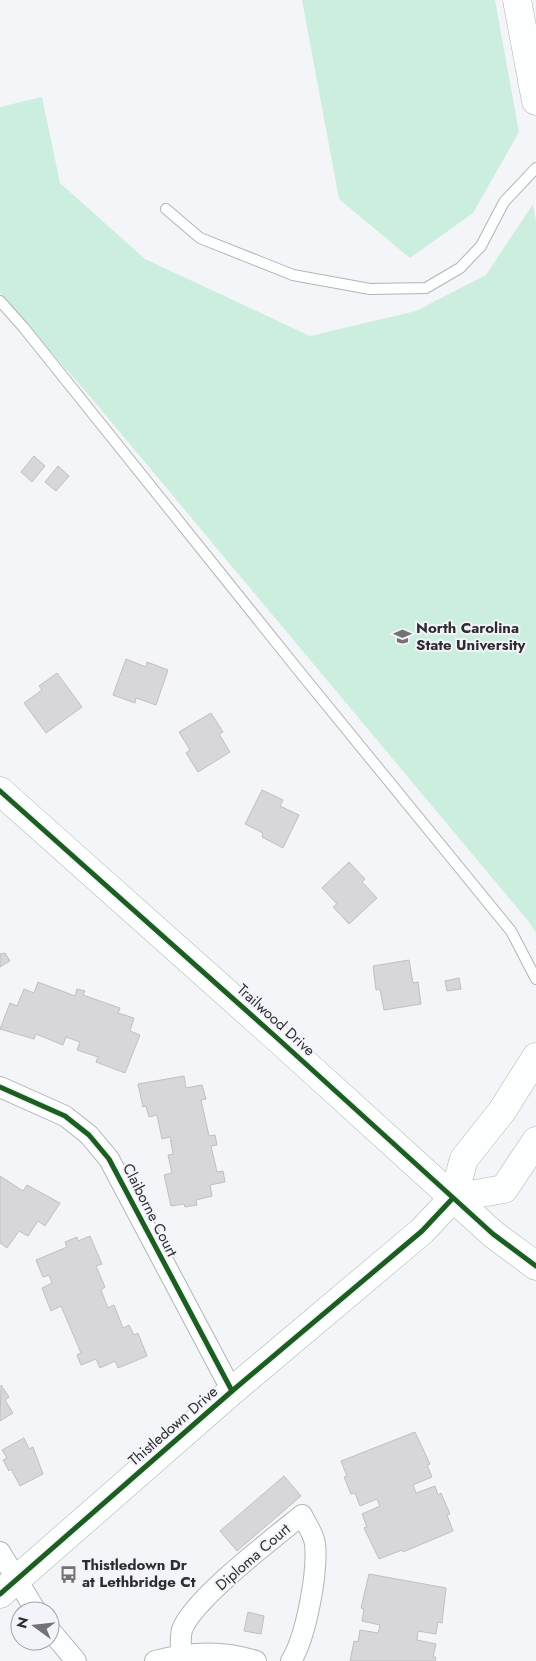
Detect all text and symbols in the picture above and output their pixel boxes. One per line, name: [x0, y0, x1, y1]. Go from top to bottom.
place label: North Carolina State University: [416, 617, 526, 656]
school or university icon: North Carolina State University: [392, 627, 412, 647]
street label: Trailwood Drive: [232, 979, 320, 1061]
street label: Claiborne Court: [117, 1160, 183, 1261]
street label: Thistledown Drive: [124, 1381, 223, 1471]
street label: Diploma Court: [211, 1518, 296, 1596]
place label: Thistledown Dr at Lethbridge Ct: [82, 1554, 196, 1593]
bus stop icon: Thistledown Dr at Lethbridge Ct: [58, 1564, 78, 1584]
north arrow: [10, 1601, 60, 1651]
text: N: [11, 1615, 34, 1631]

